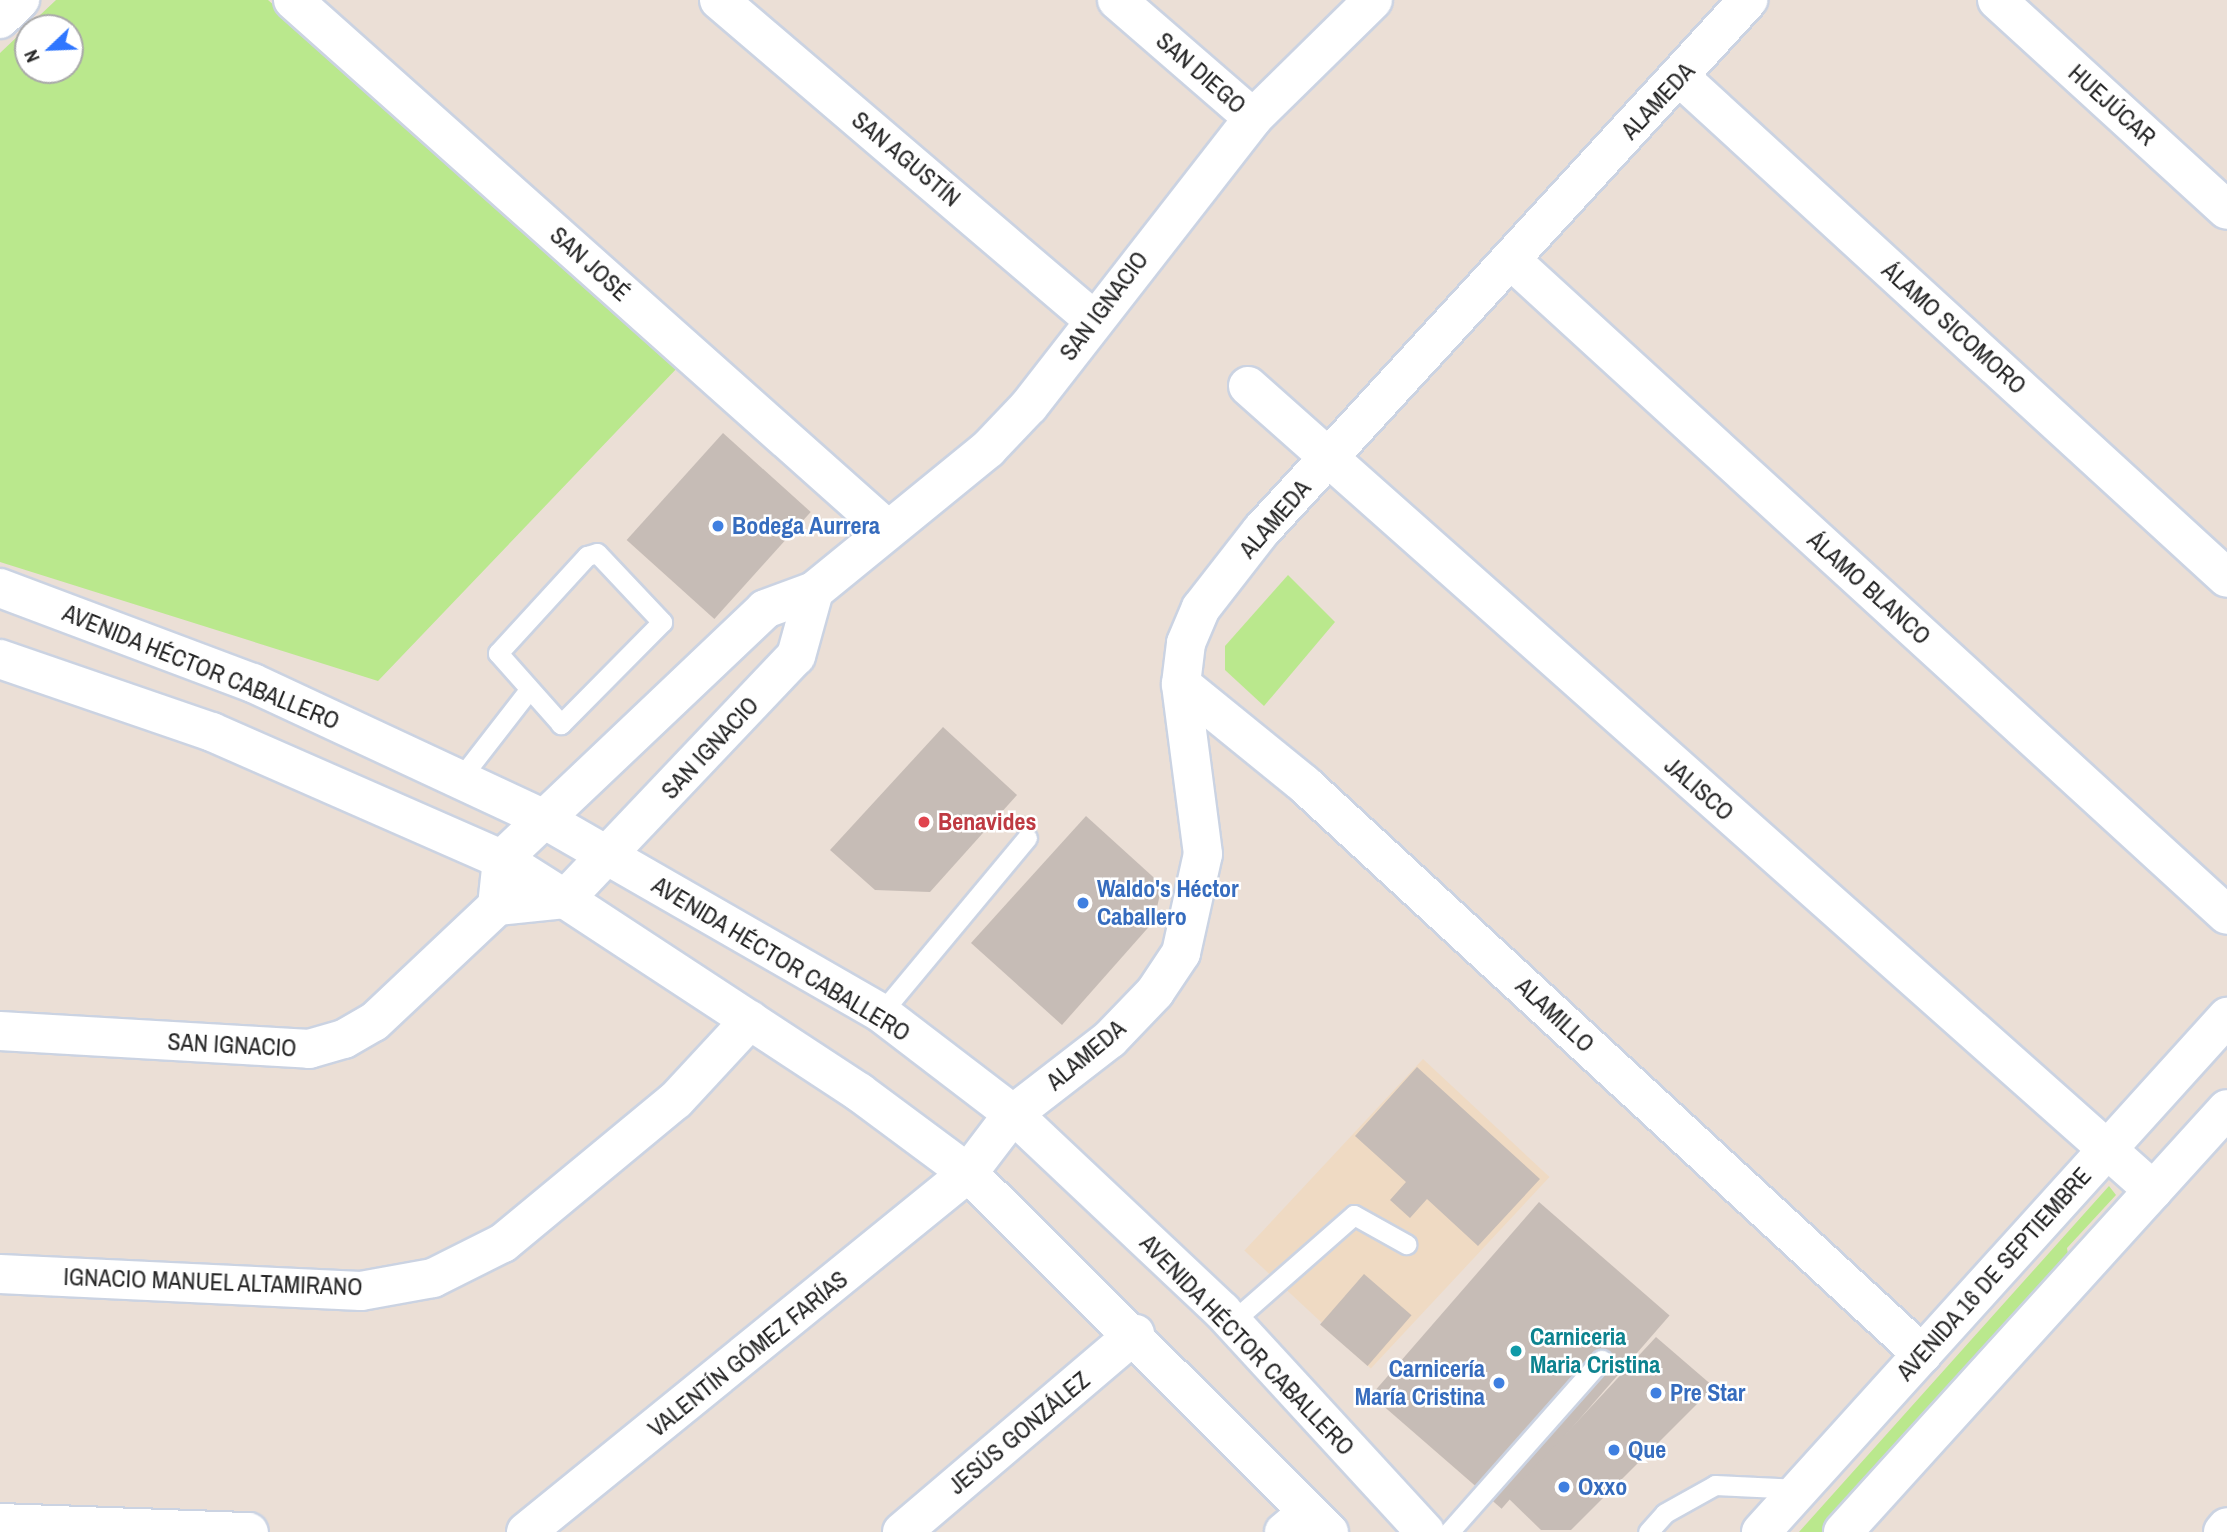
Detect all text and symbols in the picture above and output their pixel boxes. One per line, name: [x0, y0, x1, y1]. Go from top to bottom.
north arrow: [14, 14, 84, 84]
street label: SAN DIEGO: [1150, 26, 1252, 120]
text: N: [17, 46, 46, 67]
street label: ALAMEDA: [1615, 57, 1701, 145]
street label: HUEJÚCAR: [2063, 58, 2161, 152]
street label: SAN AGUSTÍN: [846, 105, 966, 213]
street label: SAN JOSÉ: [544, 221, 636, 307]
street label: SAN IGNACIO: [1054, 246, 1154, 366]
street label: ÁLAMO SICOMORO: [1876, 256, 2032, 400]
street label: ALAMEDA: [1233, 474, 1317, 564]
place label: Bodega Aurrera: [732, 512, 881, 540]
marker: Bodega Aurrera: [710, 518, 726, 534]
street label: ÁLAMO BLANCO: [1802, 525, 1936, 651]
street label: AVENIDA HÉCTOR CABALLERO: [58, 598, 344, 736]
street label: SAN IGNACIO: [655, 691, 765, 805]
street label: JALISCO: [1659, 751, 1739, 827]
place label: Benavides: [938, 808, 1036, 836]
marker: Benavides: [916, 814, 932, 830]
street label: AVENIDA HÉCTOR CABALLERO: [646, 870, 916, 1048]
place label: Waldo's Héctor Caballero: [1097, 875, 1239, 931]
marker: Waldo's Héctor Caballero: [1075, 895, 1091, 911]
street label: ALAMILLO: [1510, 972, 1600, 1058]
street label: ALAMEDA: [1041, 1014, 1131, 1096]
street label: SAN IGNACIO: [167, 1027, 297, 1063]
street label: AVENIDA 16 DE SEPTIEMBRE: [1890, 1161, 2098, 1387]
street label: AVENIDA HÉCTOR CABALLERO: [1134, 1228, 1360, 1462]
street label: IGNACIO MANUEL ALTAMIRANO: [62, 1262, 364, 1302]
street label: VALENTÍN GÓMEZ FARÍAS: [643, 1265, 853, 1443]
place label: Carniceria Maria Cristina: [1530, 1323, 1660, 1379]
marker: Carniceria Maria Cristina: [1508, 1343, 1524, 1359]
place label: Carnicería María Cristina: [1355, 1355, 1485, 1411]
street label: JESÚS GONZÁLEZ: [943, 1366, 1095, 1500]
marker: Carnicería María Cristina: [1491, 1375, 1507, 1391]
place label: Pre Star: [1670, 1379, 1745, 1407]
marker: Pre Star: [1648, 1385, 1664, 1401]
place label: Que: [1628, 1436, 1666, 1464]
marker: Que: [1606, 1442, 1622, 1458]
place label: Oxxo: [1578, 1473, 1627, 1501]
marker: Oxxo: [1556, 1479, 1572, 1495]

